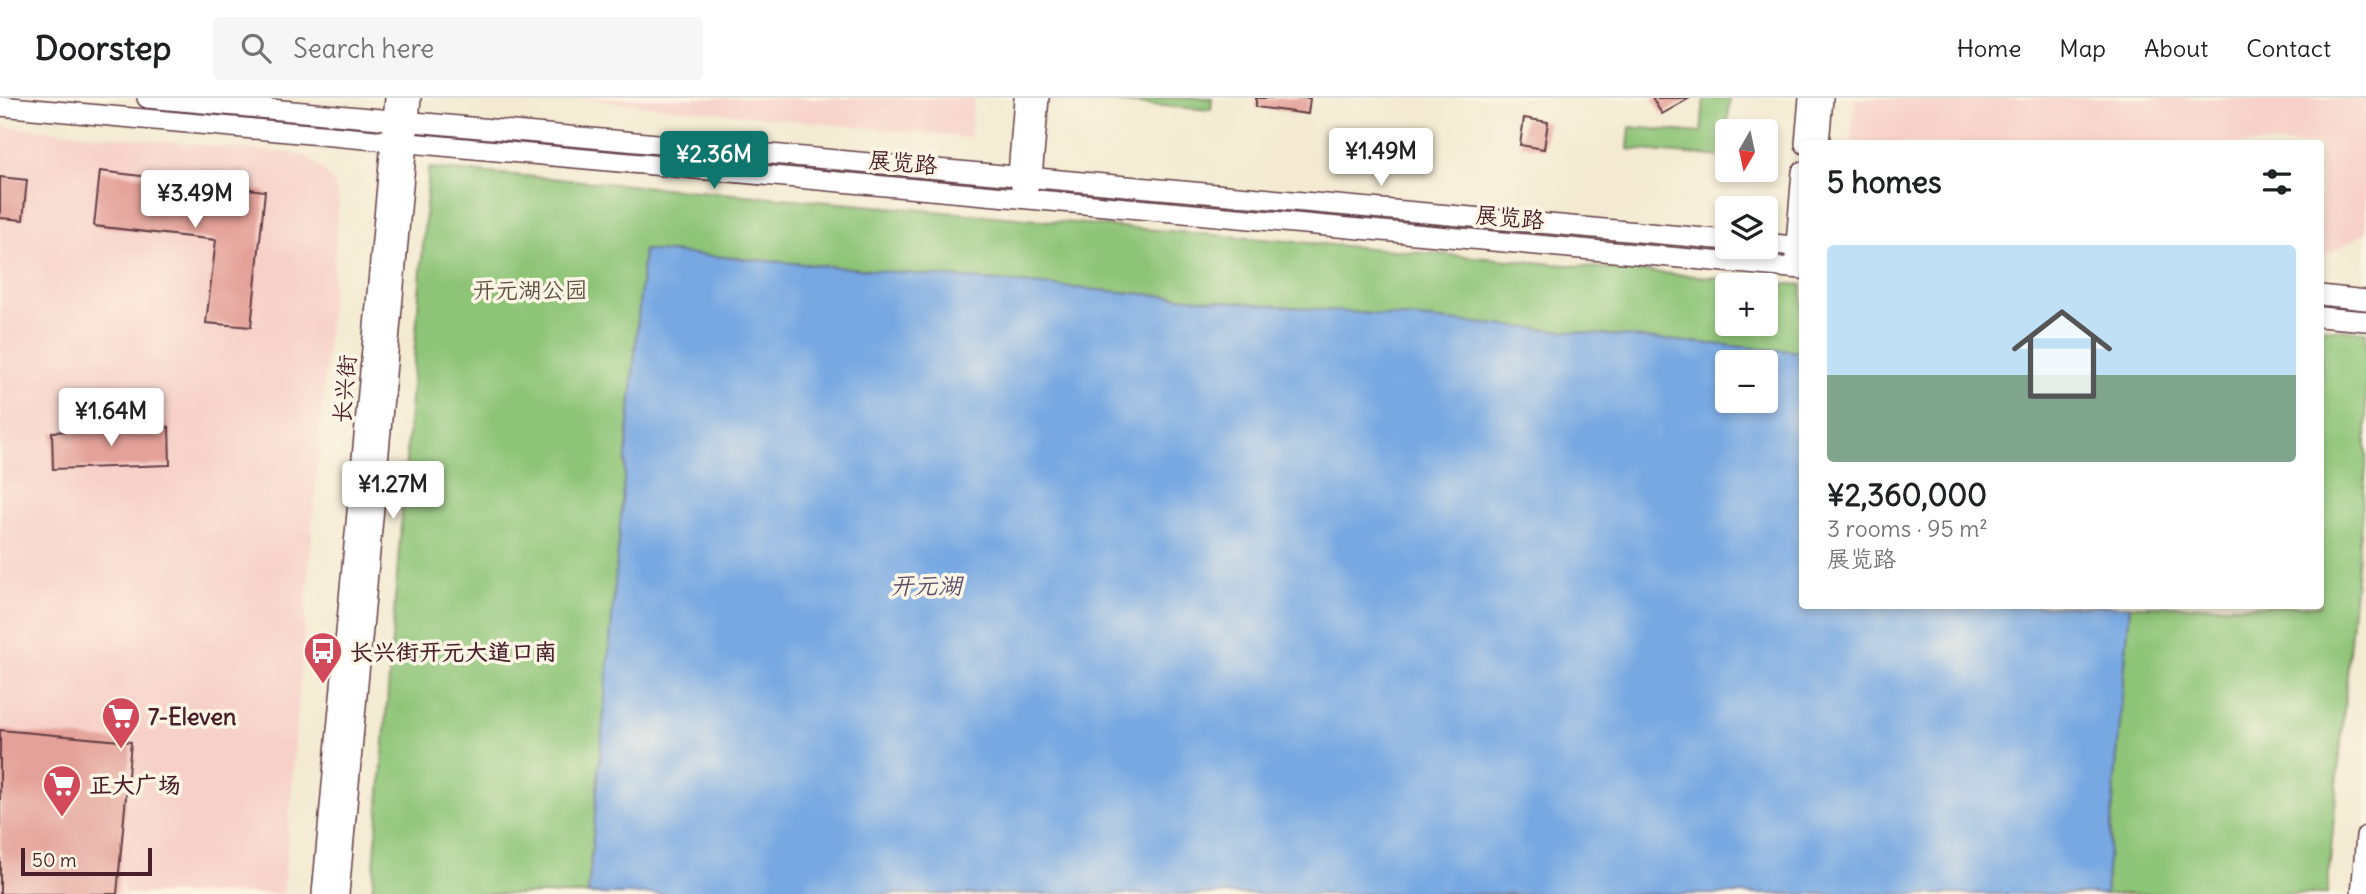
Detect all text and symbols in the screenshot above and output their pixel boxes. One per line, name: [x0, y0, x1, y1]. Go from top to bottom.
search box: [213, 17, 703, 80]
text: Doorstep: [35, 27, 171, 69]
icon: search: [237, 29, 275, 67]
text: Search here: [293, 32, 434, 65]
text: Home: [1957, 33, 2021, 63]
text: Map: [2059, 33, 2106, 63]
text: About: [2144, 33, 2208, 63]
text: Contact: [2246, 33, 2331, 63]
north arrow: [1715, 119, 1778, 182]
map controls: [1715, 119, 1778, 413]
pin: ¥1.49M: [1324, 129, 1438, 188]
pin: ¥2.36M: [657, 132, 771, 191]
text: ¥1.49M: [1345, 136, 1417, 165]
text: ¥2.36M: [676, 139, 752, 168]
street label: 展览路: [867, 145, 939, 179]
text: 5 homes: [1827, 163, 1942, 201]
icon: filters: [2258, 163, 2296, 201]
pin: ¥3.49M: [138, 170, 252, 230]
text: ¥3.49M: [157, 178, 233, 207]
button: layers: [1715, 196, 1778, 259]
street label: 展览路: [1474, 200, 1546, 234]
button: +: [1715, 273, 1778, 336]
park label: 开元湖公园: [473, 275, 588, 304]
icon: home: [1999, 291, 2125, 417]
button: −: [1715, 350, 1778, 413]
street label: 长兴街: [327, 353, 361, 425]
pin: ¥1.64M: [54, 388, 168, 448]
text: ¥1.64M: [75, 396, 147, 425]
pin: ¥1.27M: [336, 462, 450, 521]
text: ¥1.27M: [358, 469, 428, 498]
text: ¥2,360,000: [1827, 476, 1987, 514]
text: 3 rooms · 95 m²: [1827, 514, 1988, 543]
text: 展览路: [1827, 544, 1896, 573]
water label: 开元湖: [890, 570, 965, 600]
bus stop icon: 长兴街开元大道口南: [302, 630, 344, 685]
place label: 长兴街开元大道口南: [350, 637, 557, 666]
supermarket icon: 7-Eleven: [100, 695, 142, 750]
place label: 7-Eleven: [148, 702, 236, 731]
supermarket icon: 正大广场: [41, 763, 83, 818]
place label: 正大广场: [89, 770, 181, 799]
scale bar: [21, 845, 152, 877]
text: 50 m: [32, 848, 77, 872]

